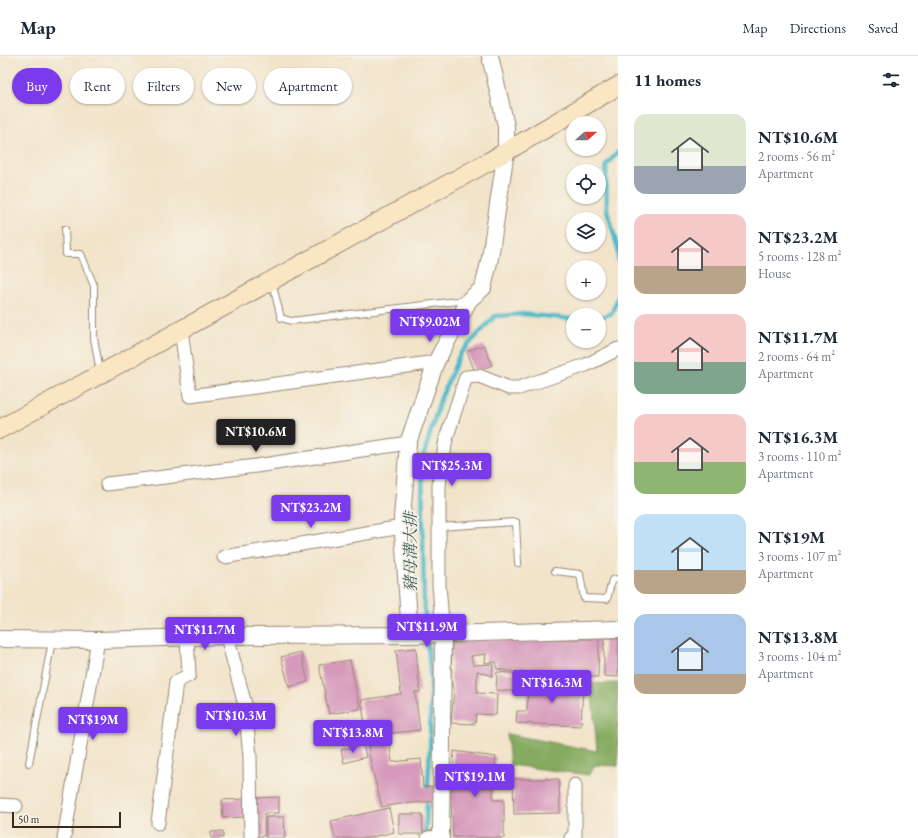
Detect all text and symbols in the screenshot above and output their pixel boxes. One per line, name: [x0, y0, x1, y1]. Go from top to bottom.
text: Map: [20, 15, 56, 40]
text: Map: [742, 19, 768, 37]
text: Directions: [790, 19, 846, 37]
text: Saved: [868, 19, 898, 37]
chip: Buy: [12, 68, 62, 104]
chip: Rent: [70, 68, 125, 104]
chip: Filters: [133, 68, 194, 104]
chip: New: [202, 68, 256, 104]
chip: Apartment: [264, 68, 352, 104]
text: 11 homes: [634, 69, 701, 91]
icon: filters: [880, 69, 902, 91]
north arrow: [566, 116, 606, 156]
map controls: [566, 116, 606, 348]
text: NT$10.6M: [758, 126, 838, 148]
icon: home: [666, 130, 714, 178]
text: 2 rooms · 56 m²: [758, 148, 835, 165]
button: locate: [566, 164, 606, 204]
text: Apartment: [758, 165, 813, 182]
button: layers: [566, 212, 606, 252]
text: NT$23.2M: [758, 226, 838, 248]
icon: home: [666, 230, 714, 278]
text: 5 rooms · 128 m²: [758, 248, 842, 265]
button: +: [566, 260, 606, 300]
text: House: [758, 265, 791, 282]
button: −: [566, 308, 606, 348]
pin: NT$9.02M: [389, 309, 471, 343]
text: NT$9.02M: [399, 313, 461, 330]
text: NT$11.7M: [758, 326, 838, 348]
icon: home: [666, 330, 714, 378]
text: 2 rooms · 64 m²: [758, 348, 835, 365]
text: Apartment: [758, 365, 813, 382]
pin: NT$10.6M: [215, 419, 297, 453]
text: NT$10.6M: [225, 423, 287, 440]
text: NT$16.3M: [758, 426, 838, 448]
icon: home: [666, 430, 714, 478]
text: 3 rooms · 110 m²: [758, 448, 842, 465]
pin: NT$25.3M: [411, 453, 493, 487]
text: NT$25.3M: [421, 457, 483, 474]
text: Apartment: [758, 465, 813, 482]
pin: NT$23.2M: [270, 495, 352, 529]
text: NT$23.2M: [280, 499, 342, 516]
water label: 豬母溝大排: [400, 510, 421, 592]
text: NT$19M: [758, 526, 825, 548]
icon: home: [666, 530, 714, 578]
text: 3 rooms · 107 m²: [758, 548, 842, 565]
text: Apartment: [758, 565, 813, 582]
pin: NT$11.9M: [386, 614, 468, 648]
pin: NT$11.7M: [164, 617, 246, 651]
text: NT$11.9M: [396, 618, 458, 635]
text: NT$11.7M: [174, 621, 236, 638]
text: NT$13.8M: [758, 626, 838, 648]
icon: home: [666, 630, 714, 678]
text: 3 rooms · 104 m²: [758, 648, 842, 665]
text: Apartment: [758, 665, 813, 682]
pin: NT$16.3M: [511, 670, 593, 704]
text: NT$16.3M: [521, 674, 583, 691]
pin: NT$10.3M: [195, 703, 277, 737]
pin: NT$19M: [60, 707, 126, 741]
text: NT$10.3M: [205, 707, 267, 724]
text: NT$19M: [67, 711, 119, 728]
pin: NT$13.8M: [312, 720, 394, 754]
text: NT$13.8M: [322, 724, 384, 741]
pin: NT$19.1M: [434, 764, 516, 798]
text: NT$19.1M: [444, 768, 506, 785]
scale bar: [12, 810, 121, 829]
text: 50 m: [18, 812, 39, 826]

